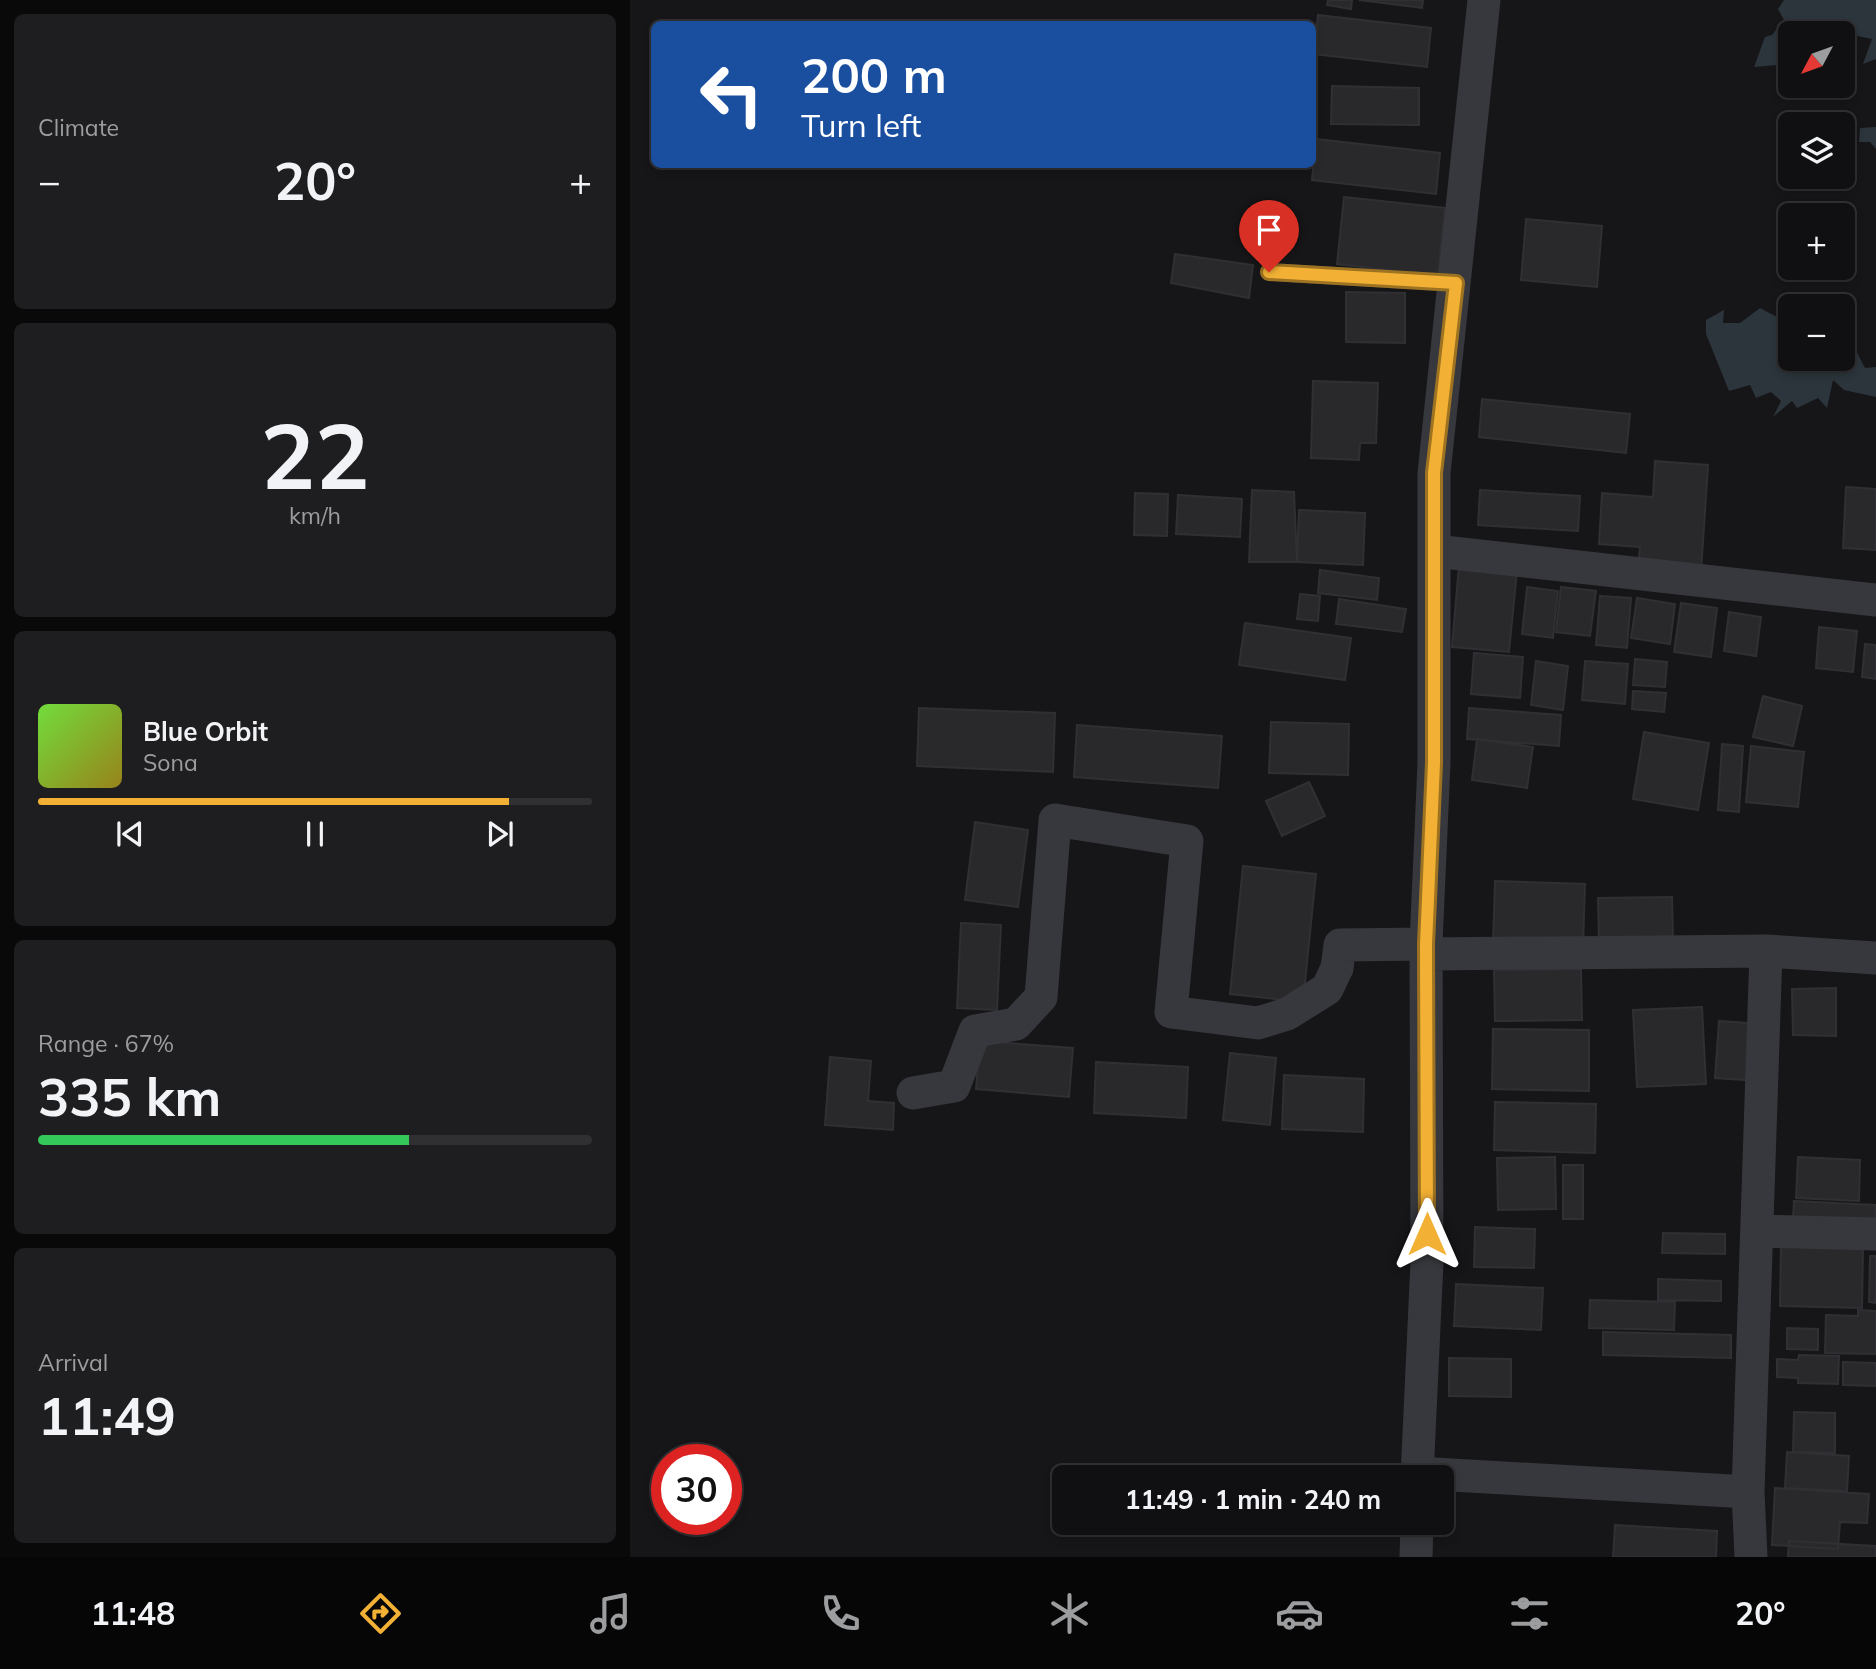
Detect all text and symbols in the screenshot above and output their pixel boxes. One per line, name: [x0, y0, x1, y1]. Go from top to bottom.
north arrow: [1778, 21, 1855, 98]
map controls: [1778, 21, 1855, 371]
text: 200 m: [801, 44, 947, 105]
icon: left: [686, 49, 777, 140]
text: Turn left: [801, 105, 921, 145]
button: layers: [1778, 112, 1855, 189]
text: Climate: [38, 113, 119, 142]
text: 20°: [274, 148, 356, 213]
text: −: [38, 157, 61, 205]
text: +: [569, 157, 592, 205]
pin: [1239, 200, 1299, 272]
button: +: [1778, 203, 1855, 280]
icon: arrive: [1250, 211, 1288, 249]
button: −: [1778, 294, 1855, 371]
text: 22: [260, 398, 370, 512]
text: km/h: [289, 501, 341, 530]
text: Blue Orbit: [143, 715, 268, 748]
text: Sona: [143, 748, 198, 777]
icon: previous: [111, 815, 149, 853]
icon: pause: [296, 815, 334, 853]
icon: next: [481, 815, 519, 853]
text: Range · 67%: [38, 1029, 174, 1058]
text: 335 km: [38, 1064, 221, 1129]
position arrow: [1390, 1197, 1464, 1271]
text: Arrival: [38, 1348, 108, 1377]
text: 11:49: [38, 1383, 176, 1448]
speed limit sign: 30: [651, 1444, 742, 1535]
text: 11:49 · 1 min · 240 m: [1125, 1483, 1381, 1516]
icon: directions: [356, 1589, 405, 1638]
icon: music: [586, 1589, 635, 1638]
icon: phone: [816, 1589, 865, 1638]
icon: climate: [1045, 1589, 1094, 1638]
icon: car: [1275, 1589, 1324, 1638]
icon: filters: [1505, 1589, 1554, 1638]
text: 11:48: [90, 1593, 175, 1633]
text: 20°: [1735, 1593, 1785, 1633]

